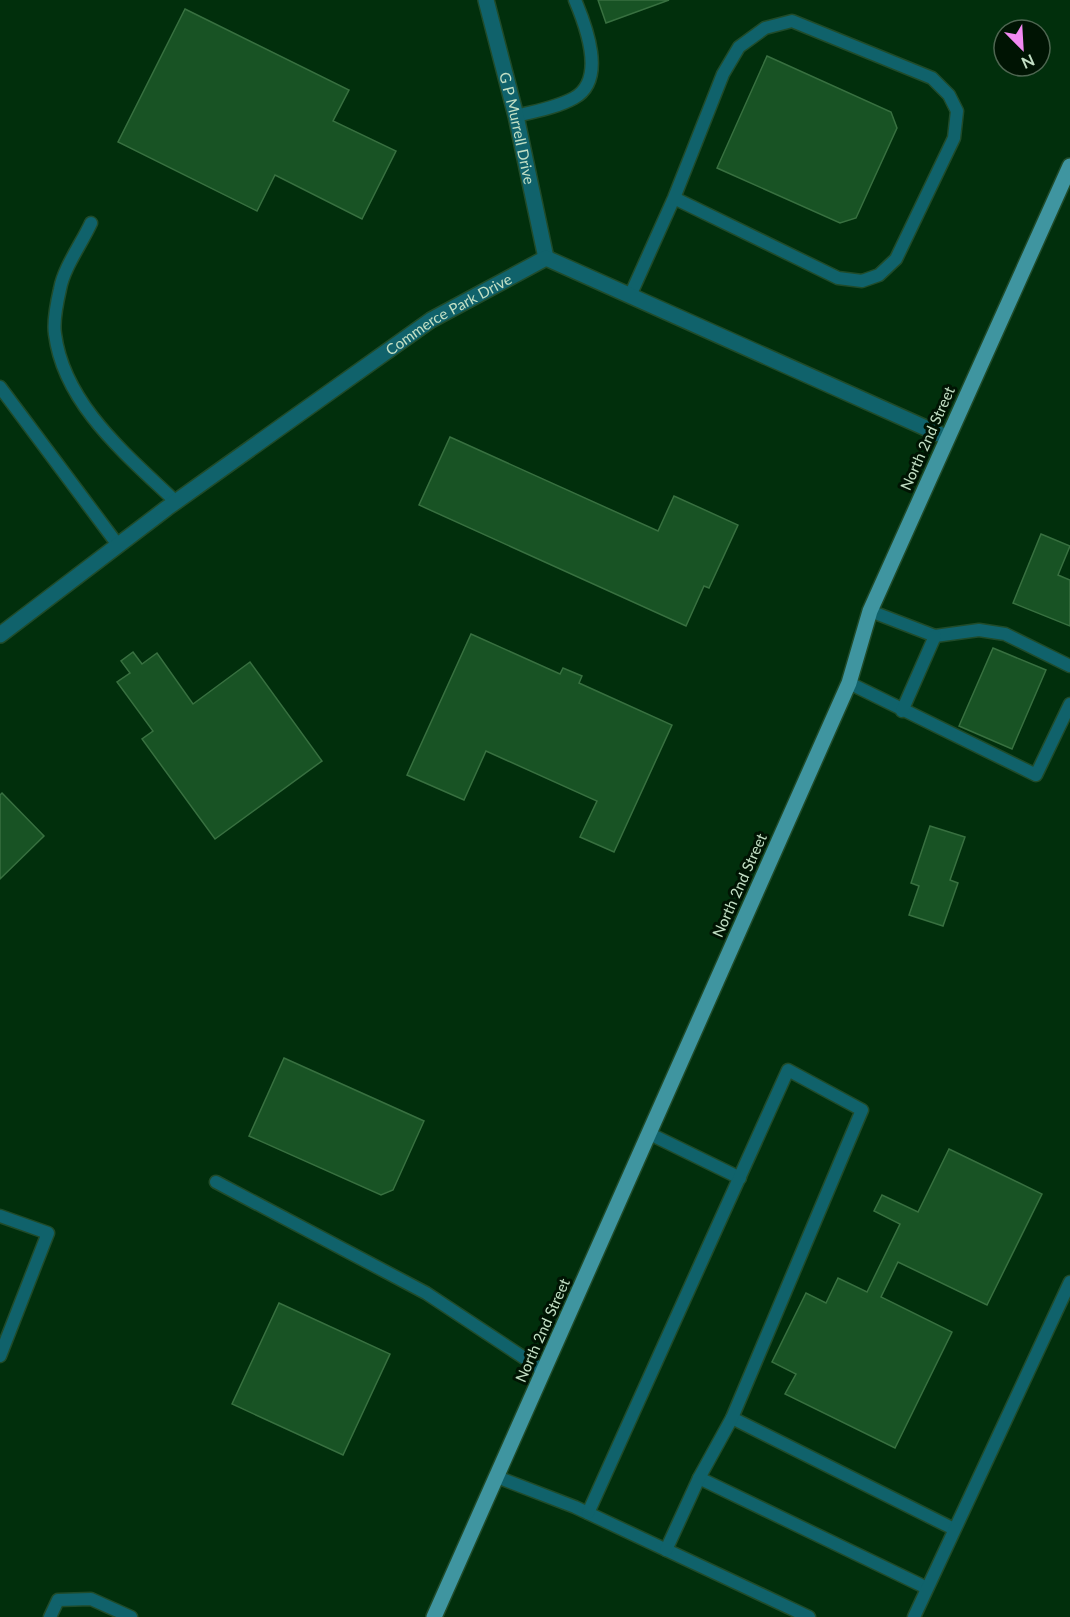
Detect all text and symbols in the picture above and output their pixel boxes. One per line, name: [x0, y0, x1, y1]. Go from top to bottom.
north arrow: [992, 18, 1052, 78]
text: N: [1019, 51, 1038, 73]
street label: G P Murrell Drive: [496, 70, 539, 186]
street label: Commerce Park Drive: [382, 269, 515, 359]
street label: North 2nd Street: [896, 383, 958, 493]
street label: North 2nd Street: [708, 830, 770, 940]
street label: North 2nd Street: [511, 1275, 573, 1385]

